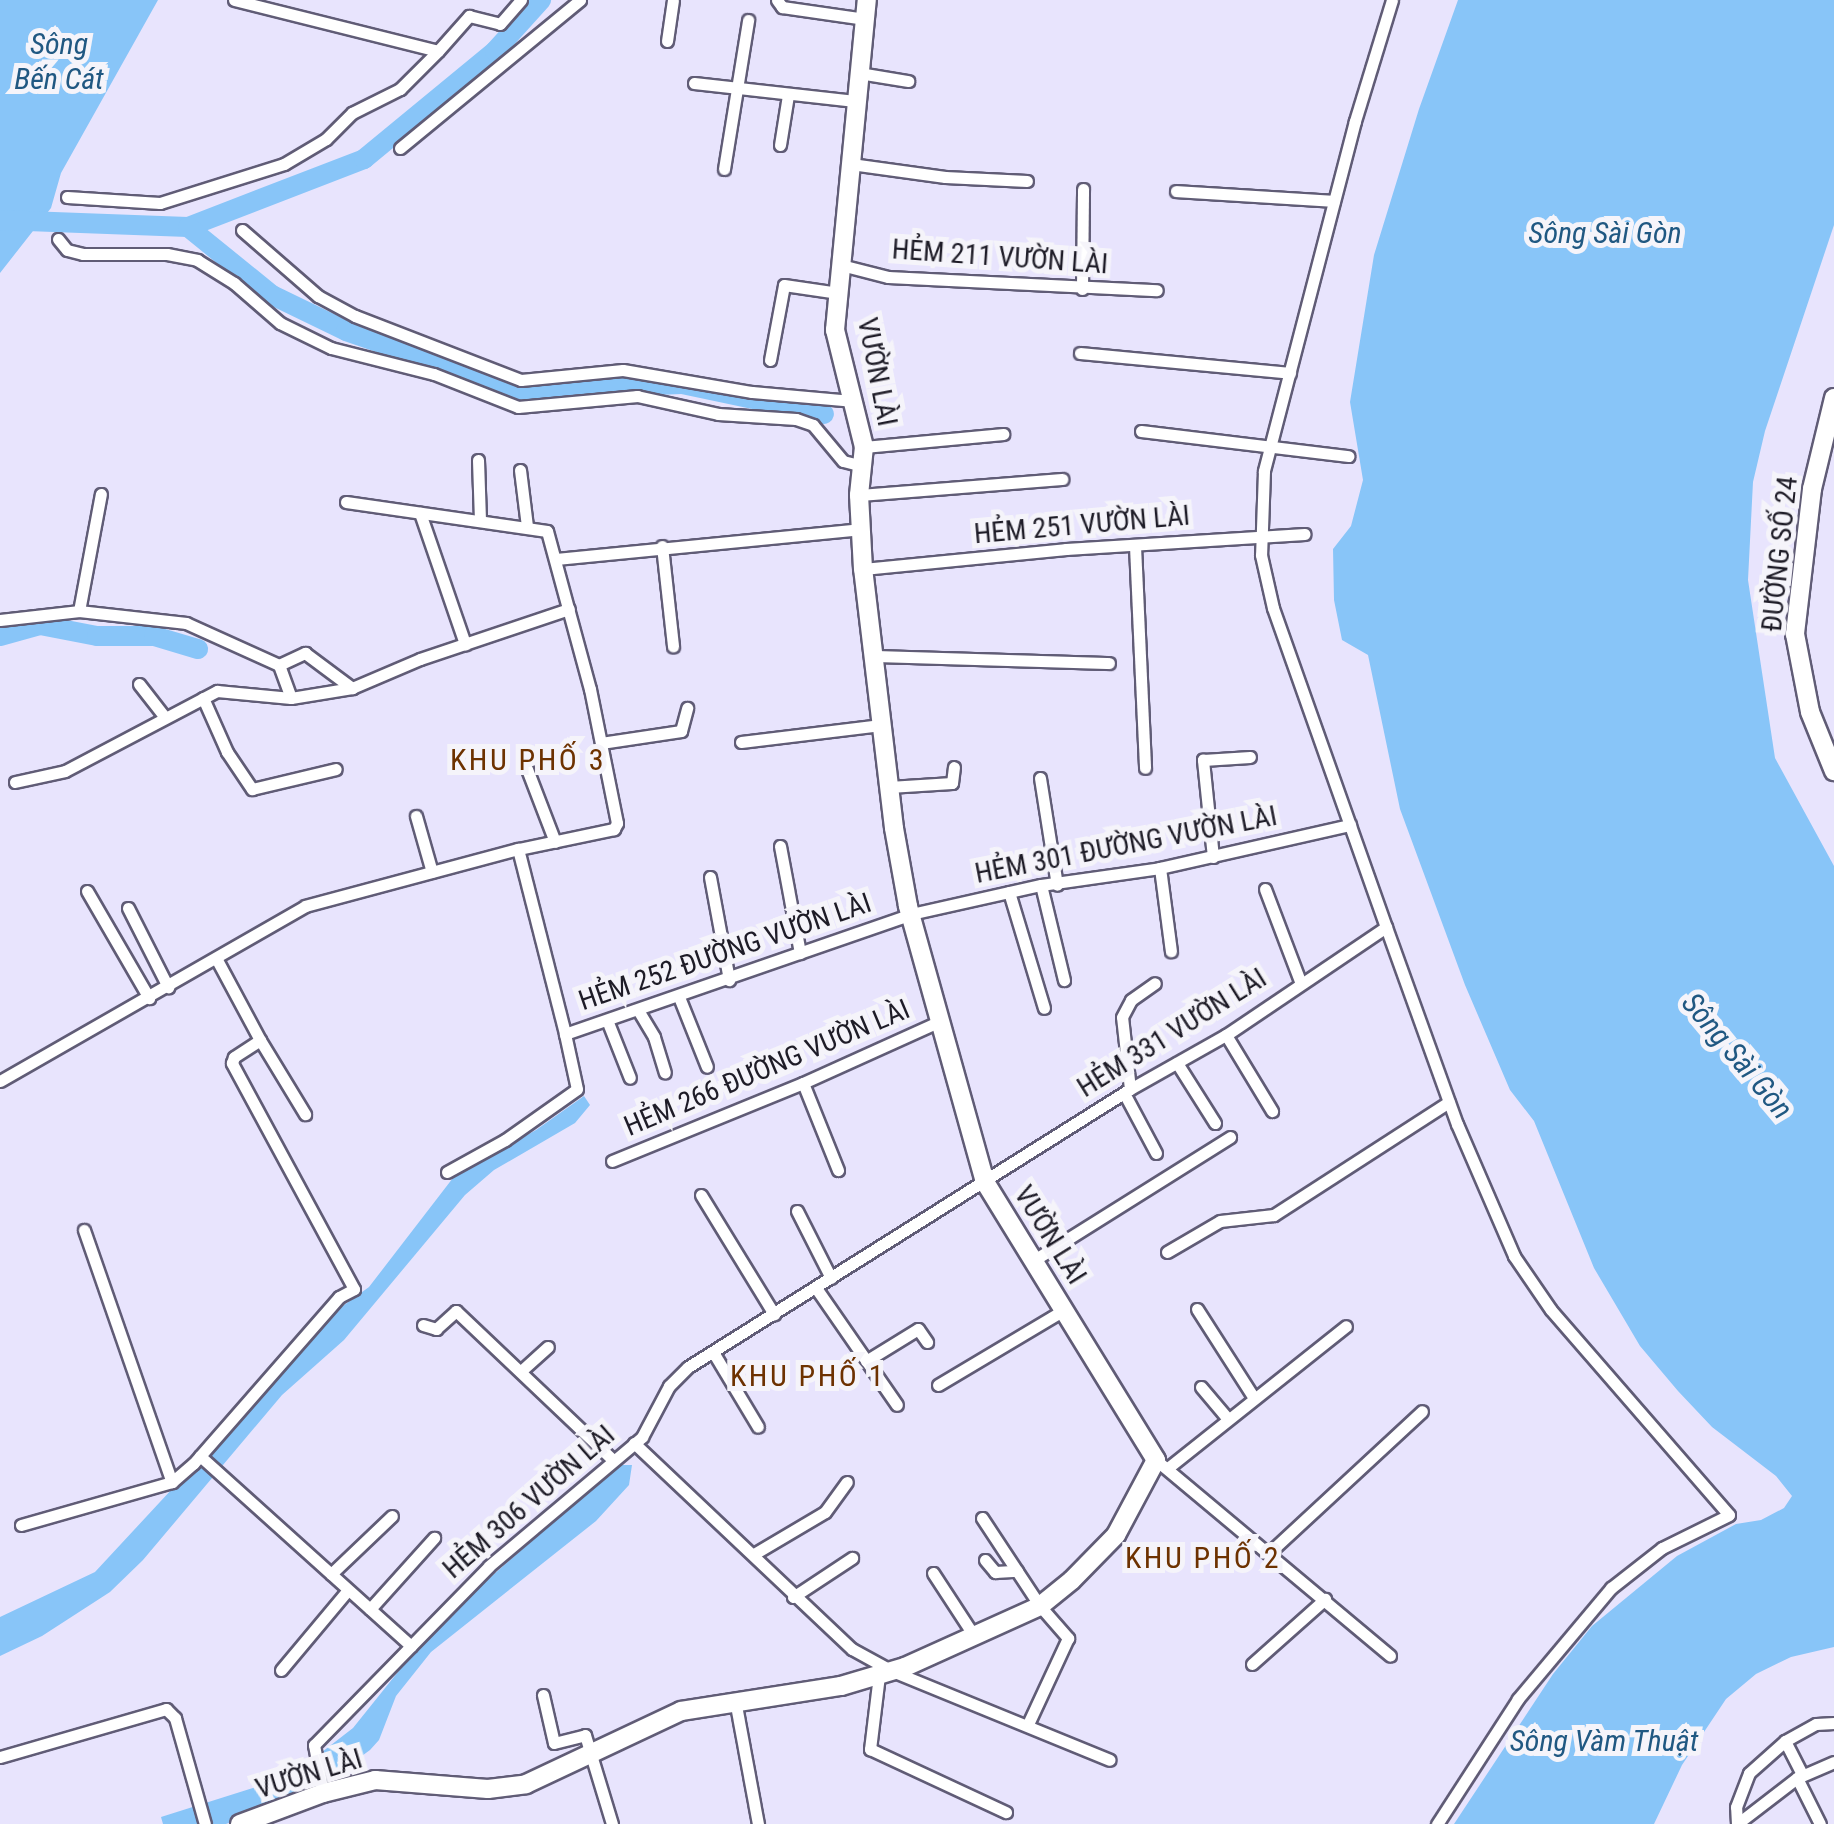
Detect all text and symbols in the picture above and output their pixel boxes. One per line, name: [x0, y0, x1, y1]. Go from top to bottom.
water label: Sông Bến Cát: [14, 26, 104, 96]
water label: Sông Sài Gòn: [1528, 215, 1682, 251]
street label: HẺM 211 VƯỜN LÀI: [891, 233, 1109, 281]
street label: VƯỜN LÀI: [850, 315, 904, 429]
street label: ĐƯỜNG SỐ 24: [1755, 475, 1805, 633]
street label: HẺM 251 VƯỜN LÀI: [973, 499, 1191, 551]
district label: KHU PHỐ 3: [450, 742, 606, 778]
street label: HẺM 301 ĐƯỜNG VƯỜN LÀI: [972, 799, 1280, 891]
street label: HẺM 252 ĐƯỜNG VƯỜN LÀI: [574, 886, 876, 1018]
street label: HẺM 331 VƯỜN LÀI: [1071, 961, 1273, 1105]
water label: Sông Sài Gòn: [1674, 986, 1800, 1126]
street label: HẺM 266 ĐƯỜNG VƯỜN LÀI: [619, 993, 915, 1143]
street label: VƯỜN LÀI: [1007, 1180, 1093, 1290]
district label: KHU PHỐ 1: [730, 1358, 886, 1394]
street label: HẺM 306 VƯỜN LÀI: [436, 1418, 622, 1586]
district label: KHU PHỐ 2: [1125, 1540, 1281, 1576]
water label: Sông Vàm Thuật: [1509, 1723, 1699, 1759]
street label: VƯỜN LÀI: [252, 1742, 366, 1806]

